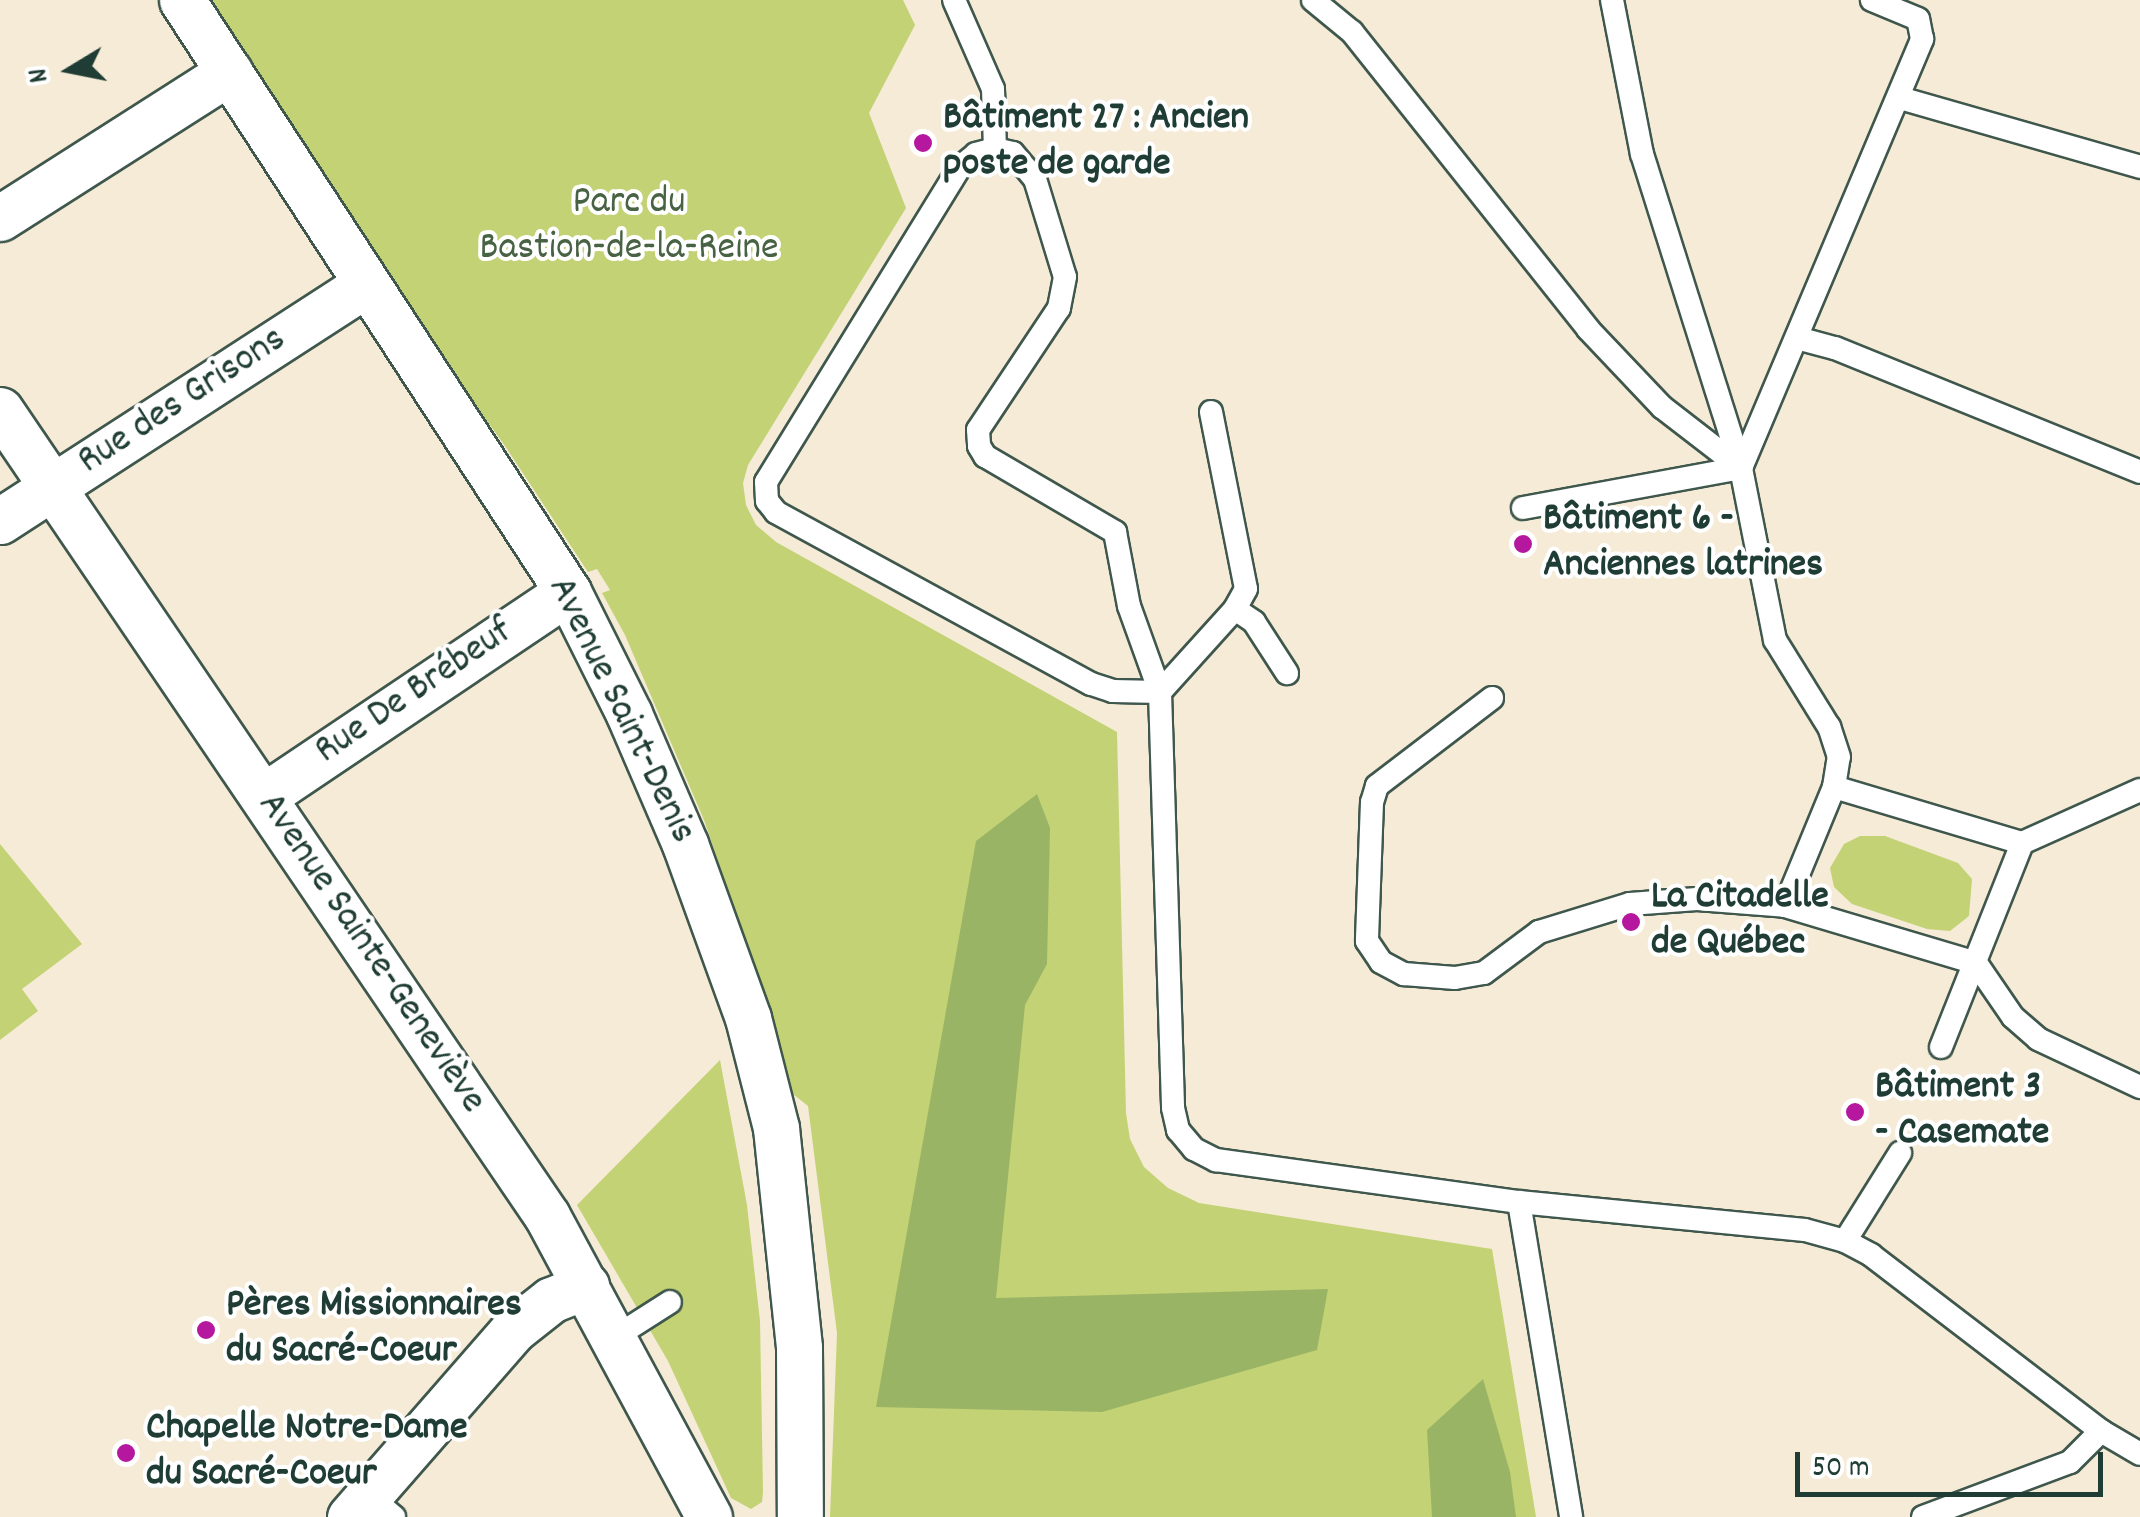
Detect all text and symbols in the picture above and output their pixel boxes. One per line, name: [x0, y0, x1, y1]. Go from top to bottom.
north arrow: [20, 20, 120, 120]
text: N: [20, 65, 61, 85]
place label: Bâtiment 27 : Ancien poste de garde: [943, 96, 1249, 190]
marker: Bâtiment 27 : Ancien poste de garde: [912, 132, 934, 154]
park label: Parc du Bastion-de-la-Reine: [479, 180, 779, 274]
street label: Rue des Grisons: [70, 317, 296, 487]
place label: Bâtiment 6 - Anciennes latrines: [1543, 497, 1823, 591]
marker: Bâtiment 6 - Anciennes latrines: [1512, 533, 1534, 555]
street label: Avenue Saint-Denis: [535, 570, 705, 852]
street label: Rue De Brébeuf: [307, 609, 523, 777]
street label: Avenue Sainte-Geneviève: [245, 785, 495, 1123]
place label: La Citadelle de Québec: [1651, 875, 1829, 969]
marker: La Citadelle de Québec: [1620, 911, 1642, 933]
place label: Bâtiment 3 - Casemate: [1875, 1065, 2049, 1159]
marker: Bâtiment 3 - Casemate: [1844, 1101, 1866, 1123]
place label: Pères Missionnaires du Sacré-Coeur: [226, 1283, 522, 1377]
marker: Pères Missionnaires du Sacré-Coeur: [195, 1319, 217, 1341]
place label: Chapelle Notre-Dame du Sacré-Coeur: [146, 1406, 468, 1500]
scale bar: [1800, 1432, 2108, 1494]
marker: Chapelle Notre-Dame du Sacré-Coeur: [115, 1442, 137, 1464]
text: 50 m: [1812, 1448, 1870, 1491]

